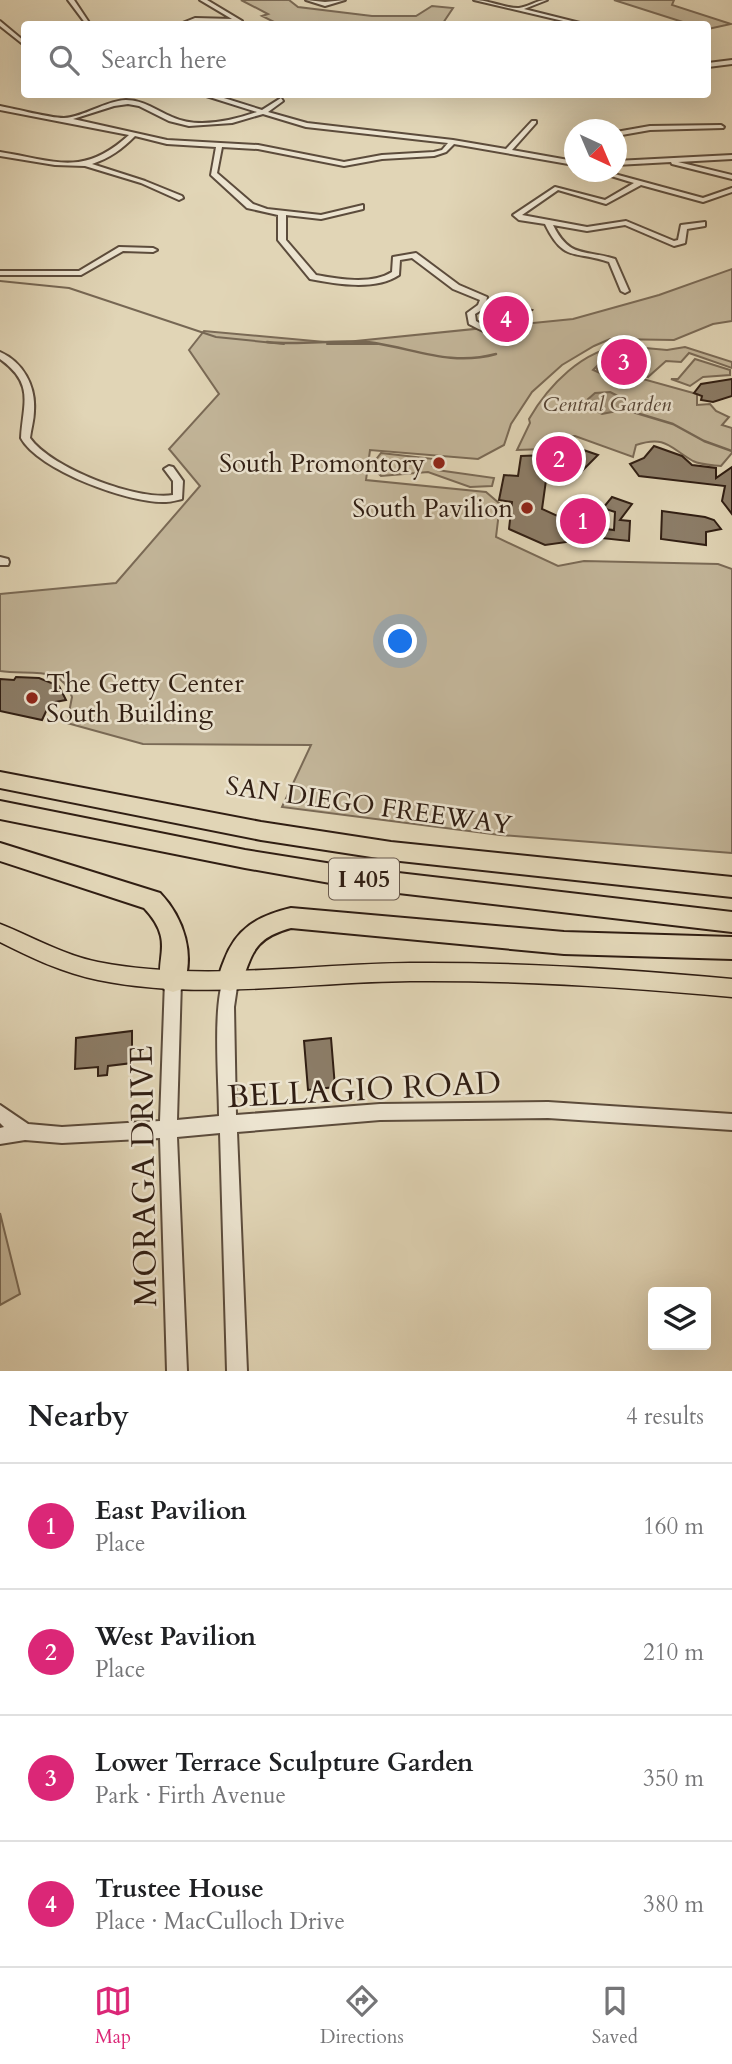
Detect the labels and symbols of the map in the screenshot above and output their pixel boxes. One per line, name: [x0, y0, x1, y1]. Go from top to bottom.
north arrow: [564, 119, 627, 182]
pin: 4: [483, 293, 529, 345]
pin: 3: [601, 336, 647, 388]
park label: Central Garden: [543, 390, 672, 419]
pin: 2: [536, 433, 582, 485]
place label: South Promontory: [219, 446, 425, 481]
marker: South Promontory: [431, 455, 447, 471]
place label: South Pavilion: [352, 491, 513, 526]
pin: 1: [560, 495, 606, 547]
marker: South Pavilion: [519, 500, 535, 516]
your location: [383, 624, 417, 658]
place label: The Getty Center South Building: [46, 666, 244, 731]
marker: The Getty Center South Building: [24, 690, 40, 706]
street label: SAN DIEGO FREEWAY: [224, 768, 515, 843]
road number: I 405: [329, 858, 399, 900]
street label: MORAGA DRIVE: [120, 1045, 168, 1307]
street label: BELLAGIO ROAD: [226, 1061, 502, 1119]

